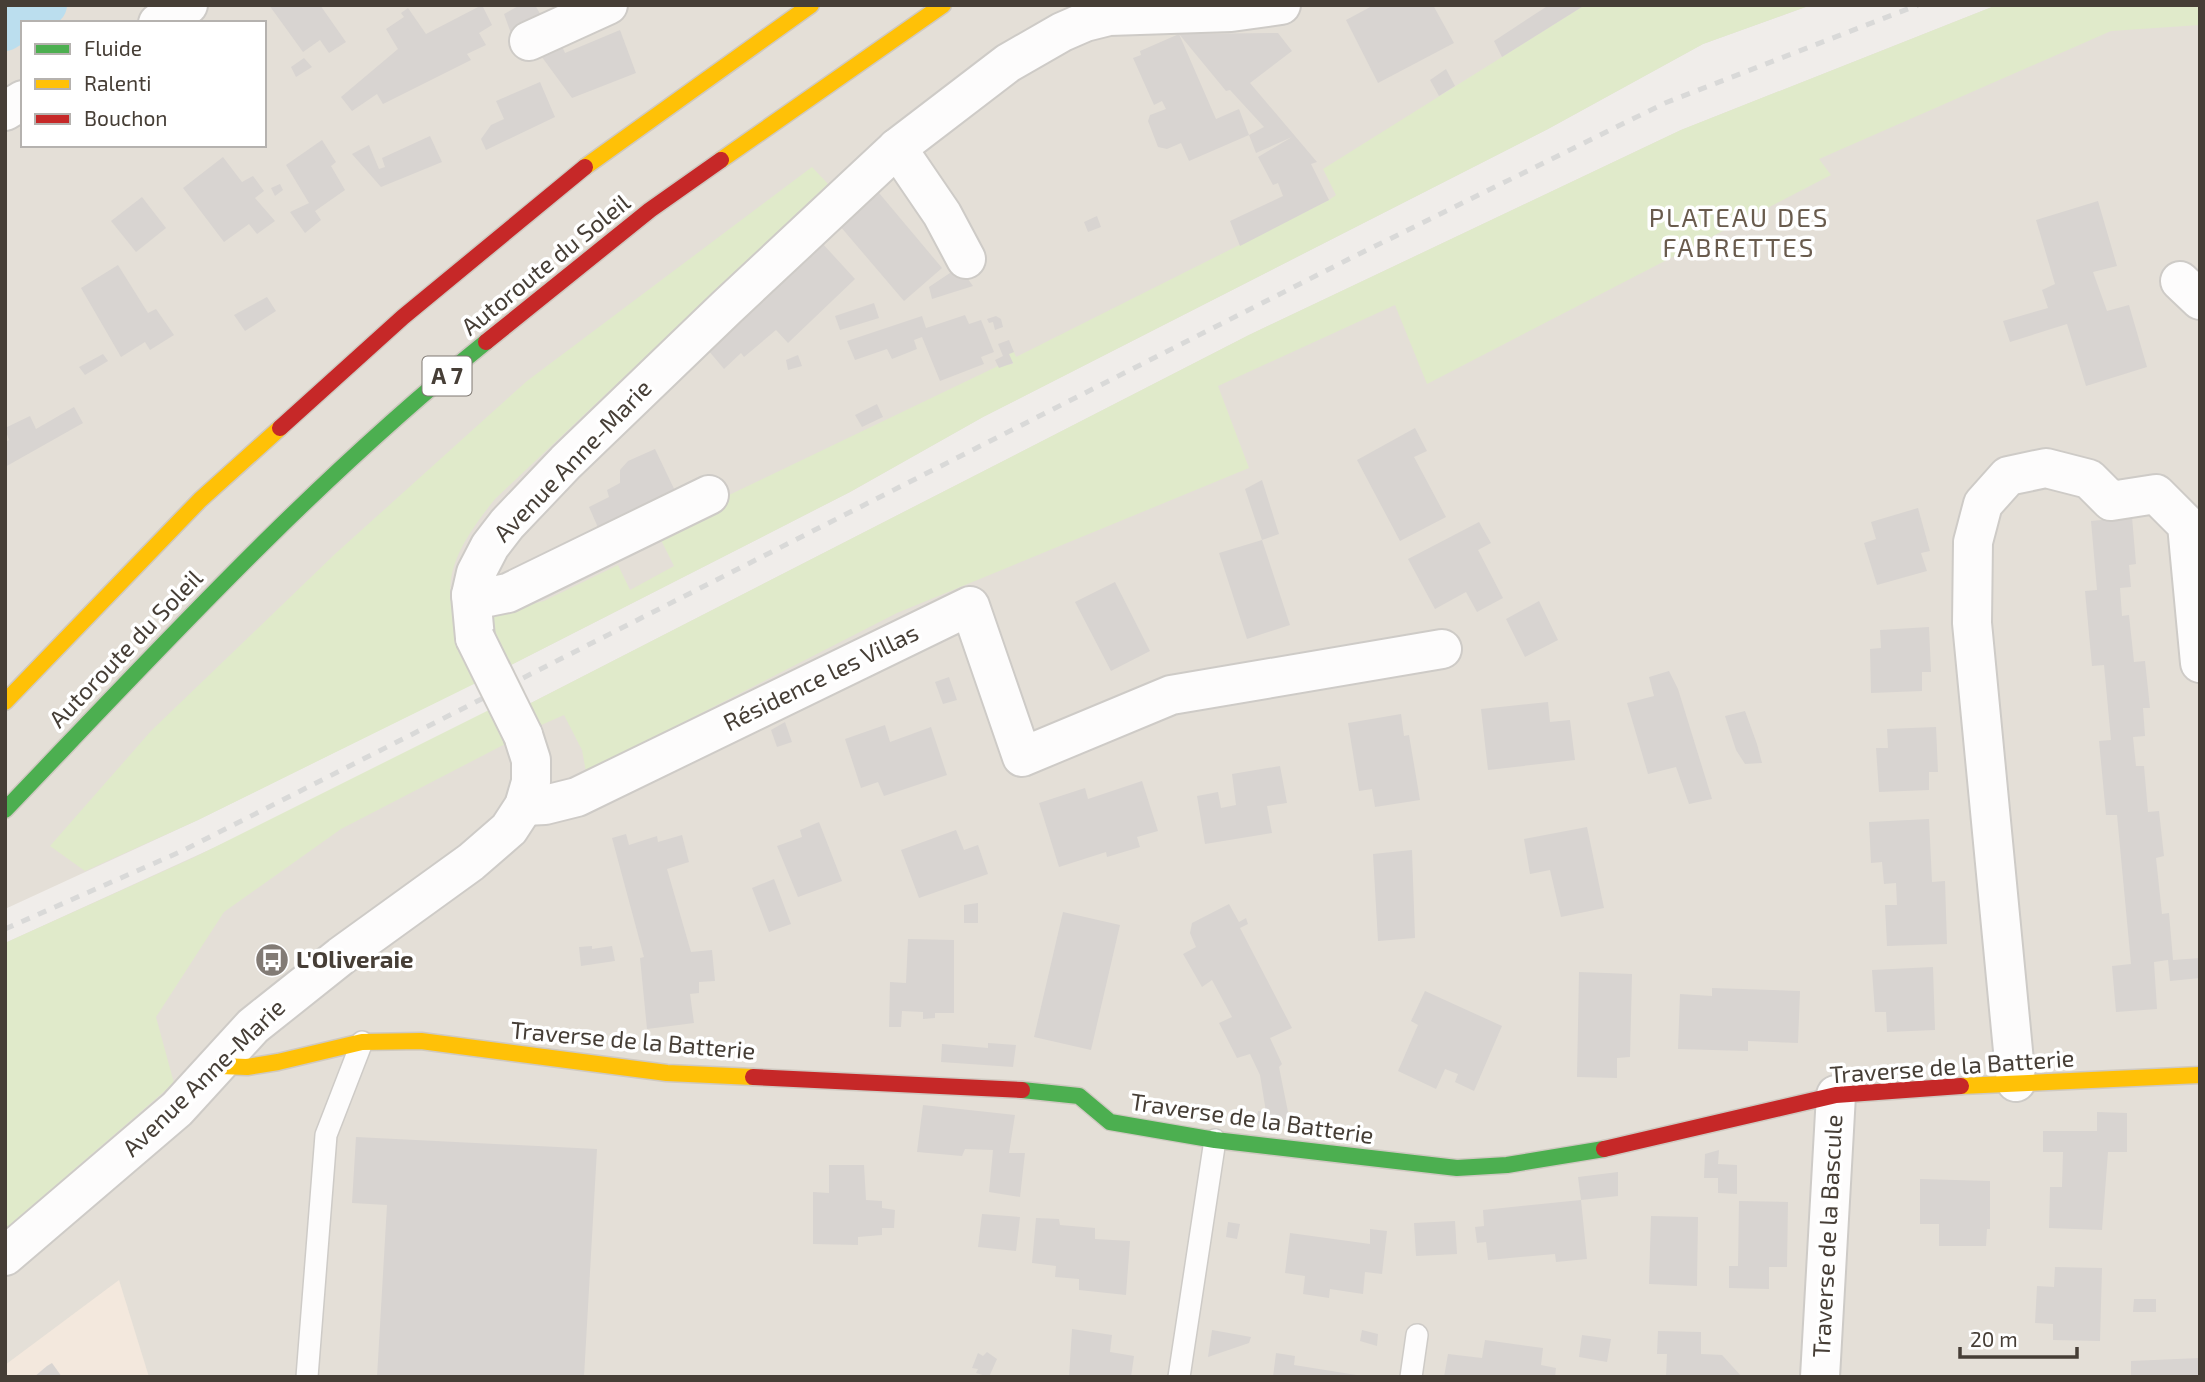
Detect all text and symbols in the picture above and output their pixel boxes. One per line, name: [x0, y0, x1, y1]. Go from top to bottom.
legend: [21, 21, 266, 147]
text: Fluide: [84, 35, 142, 60]
text: Ralenti: [84, 70, 151, 95]
text: Bouchon: [84, 105, 168, 130]
street label: Autoroute du Soleil: [455, 187, 635, 341]
district label: PLATEAU DES FABRETTES: [1649, 201, 1829, 262]
road number: A 7: [422, 356, 472, 396]
street label: Avenue Anne-Marie: [487, 373, 657, 547]
street label: Autoroute du Soleil: [42, 563, 208, 733]
street label: Résidence les Villas: [718, 617, 923, 736]
bus stop icon: L'Oliveraie: [253, 941, 291, 979]
place label: L'Oliveraie: [296, 944, 414, 973]
street label: Avenue Anne-Marie: [116, 992, 290, 1162]
street label: Traverse de la Batterie: [510, 1014, 757, 1065]
street label: Traverse de la Batterie: [1828, 1042, 2075, 1089]
street label: Traverse de la Batterie: [1129, 1086, 1376, 1149]
street label: Traverse de la Bascule: [1806, 1114, 1847, 1358]
scale bar: [1960, 1316, 2077, 1360]
text: 20 m: [1970, 1326, 2018, 1351]

